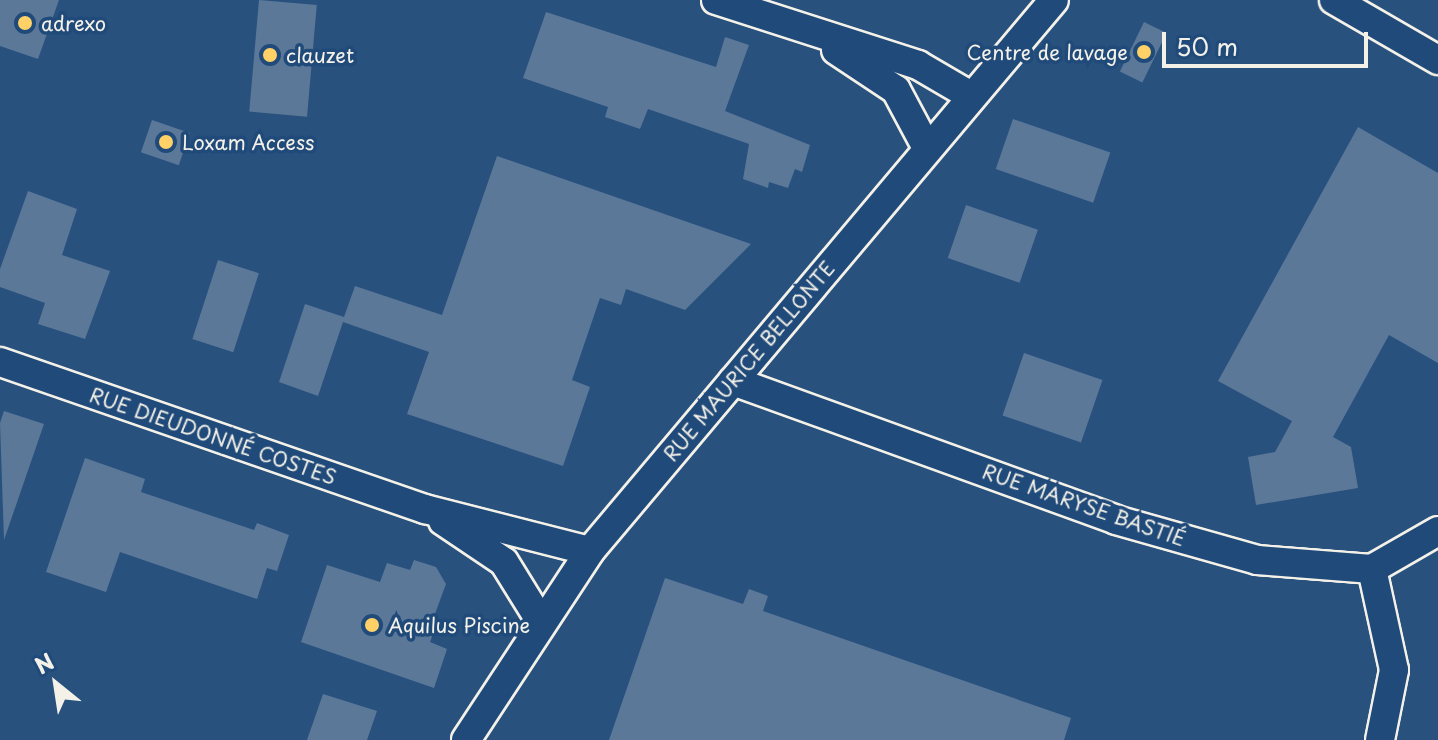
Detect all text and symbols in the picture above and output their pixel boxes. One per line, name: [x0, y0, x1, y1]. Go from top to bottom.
place label: adrexo: [41, 11, 106, 35]
marker: adrexo: [16, 14, 34, 32]
scale bar: [1166, 16, 1372, 66]
text: 50 m: [1176, 28, 1238, 64]
place label: Centre de lavage: [966, 40, 1128, 64]
place label: clauzet: [286, 43, 354, 67]
marker: Centre de lavage: [1135, 43, 1153, 61]
marker: clauzet: [261, 46, 279, 64]
place label: Loxam Access: [182, 130, 316, 154]
marker: Loxam Access: [157, 133, 175, 151]
street label: RUE MAURICE BELLONTE: [657, 255, 841, 467]
street label: RUE DIEUDONNÉ COSTES: [85, 382, 341, 490]
street label: RUE MARYSE BASTIÉ: [979, 459, 1189, 551]
place label: Aquilus Piscine: [388, 613, 528, 637]
marker: Aquilus Piscine: [363, 616, 381, 634]
north arrow: [16, 644, 96, 724]
text: N: [28, 644, 60, 681]

